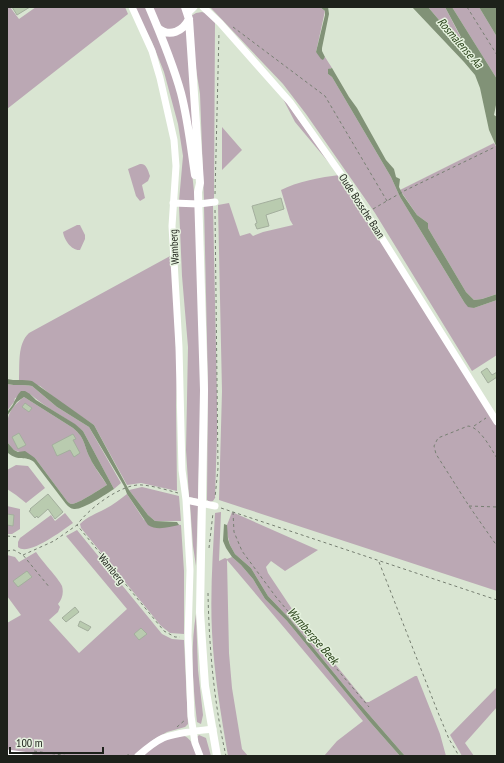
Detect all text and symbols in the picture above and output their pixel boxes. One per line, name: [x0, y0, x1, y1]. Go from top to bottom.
water label: Rosmalense Aa: [434, 14, 487, 72]
street label: Oude Bossche Baan: [336, 171, 388, 241]
street label: Wamberg: [166, 229, 182, 265]
street label: Wamberg: [95, 551, 129, 587]
water label: Wambergse Beek: [285, 604, 343, 668]
scale bar: [10, 729, 103, 755]
text: 100 m: [16, 735, 43, 750]

